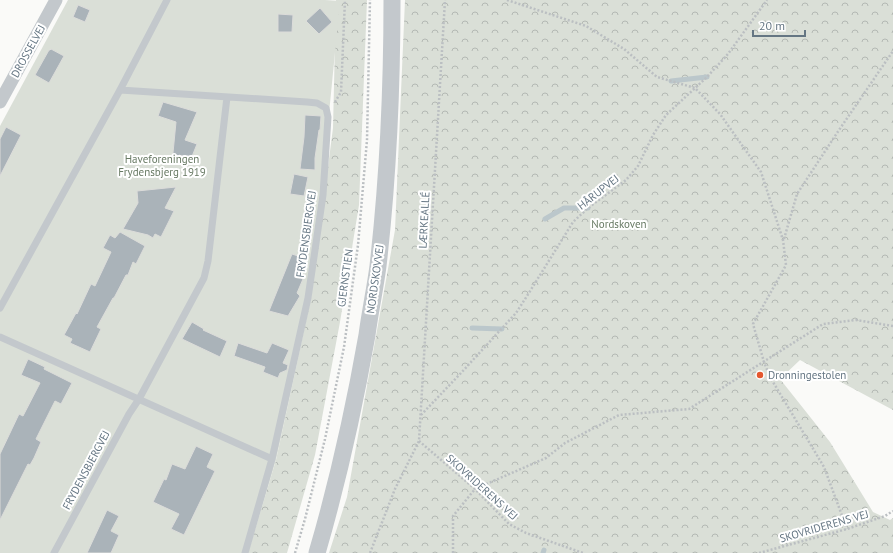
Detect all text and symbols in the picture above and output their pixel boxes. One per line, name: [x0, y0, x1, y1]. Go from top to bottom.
scale bar: [753, 12, 805, 38]
text: 20 m: [759, 18, 785, 33]
street label: DROSSELVEJ: [8, 22, 48, 80]
park label: Haveforeningen Frydensbjerg 1919: [118, 152, 206, 179]
street label: HÅRUPVEJ: [574, 171, 622, 213]
street label: FRYDENSBJERGVEJ: [293, 190, 319, 278]
street label: LÆRKEALLÉ: [416, 191, 432, 249]
park label: Nordskoven: [591, 217, 647, 231]
street label: NORDSKOVVEJ: [363, 244, 387, 314]
street label: GJERNSTIEN: [334, 248, 356, 308]
place label: Dronningestolen: [768, 368, 846, 382]
marker: Dronningestolen: [755, 370, 765, 380]
street label: FRYDENSBJERGVEJ: [59, 428, 113, 512]
street label: SKOVRIDERENS VEJ: [443, 451, 521, 523]
street label: SKOVRIDERENS VEJ: [778, 507, 870, 545]

